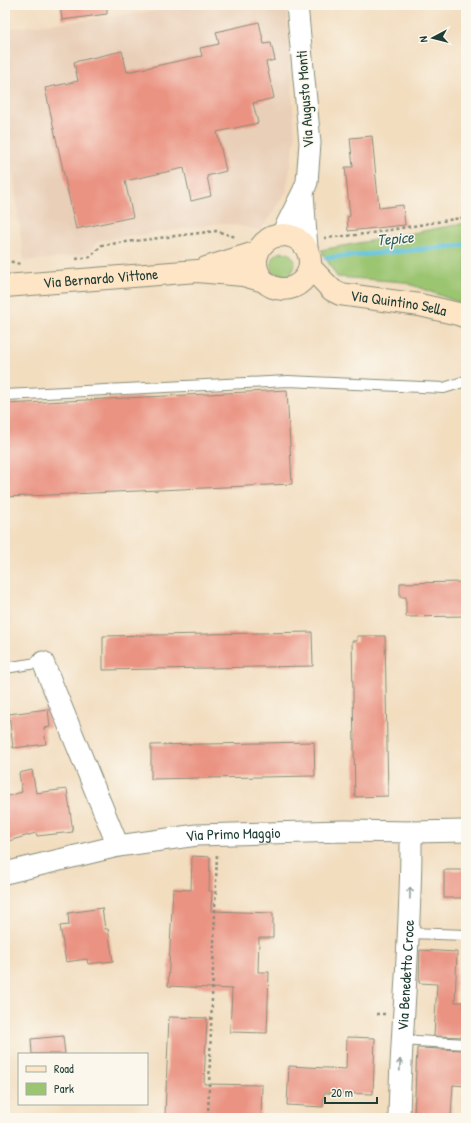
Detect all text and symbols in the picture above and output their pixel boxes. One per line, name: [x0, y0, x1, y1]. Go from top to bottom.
north arrow: [413, 18, 453, 58]
text: N: [416, 35, 430, 43]
street label: Via Augusto Monti: [291, 50, 318, 149]
water label: Tepice: [376, 225, 415, 251]
street label: Via Bernardo Vittone: [42, 263, 159, 293]
street label: Via Quintino Sella: [349, 285, 449, 321]
street label: Via Primo Maggio: [184, 822, 281, 846]
one-way arrow: [406, 887, 414, 900]
street label: Via Benedetto Croce: [392, 919, 419, 1031]
legend: [18, 1053, 148, 1105]
one-way arrow: [397, 1059, 404, 1072]
text: Road: [54, 1060, 74, 1077]
scale bar: [325, 1079, 377, 1105]
text: Park: [54, 1080, 74, 1097]
text: 20 m: [331, 1084, 353, 1101]

